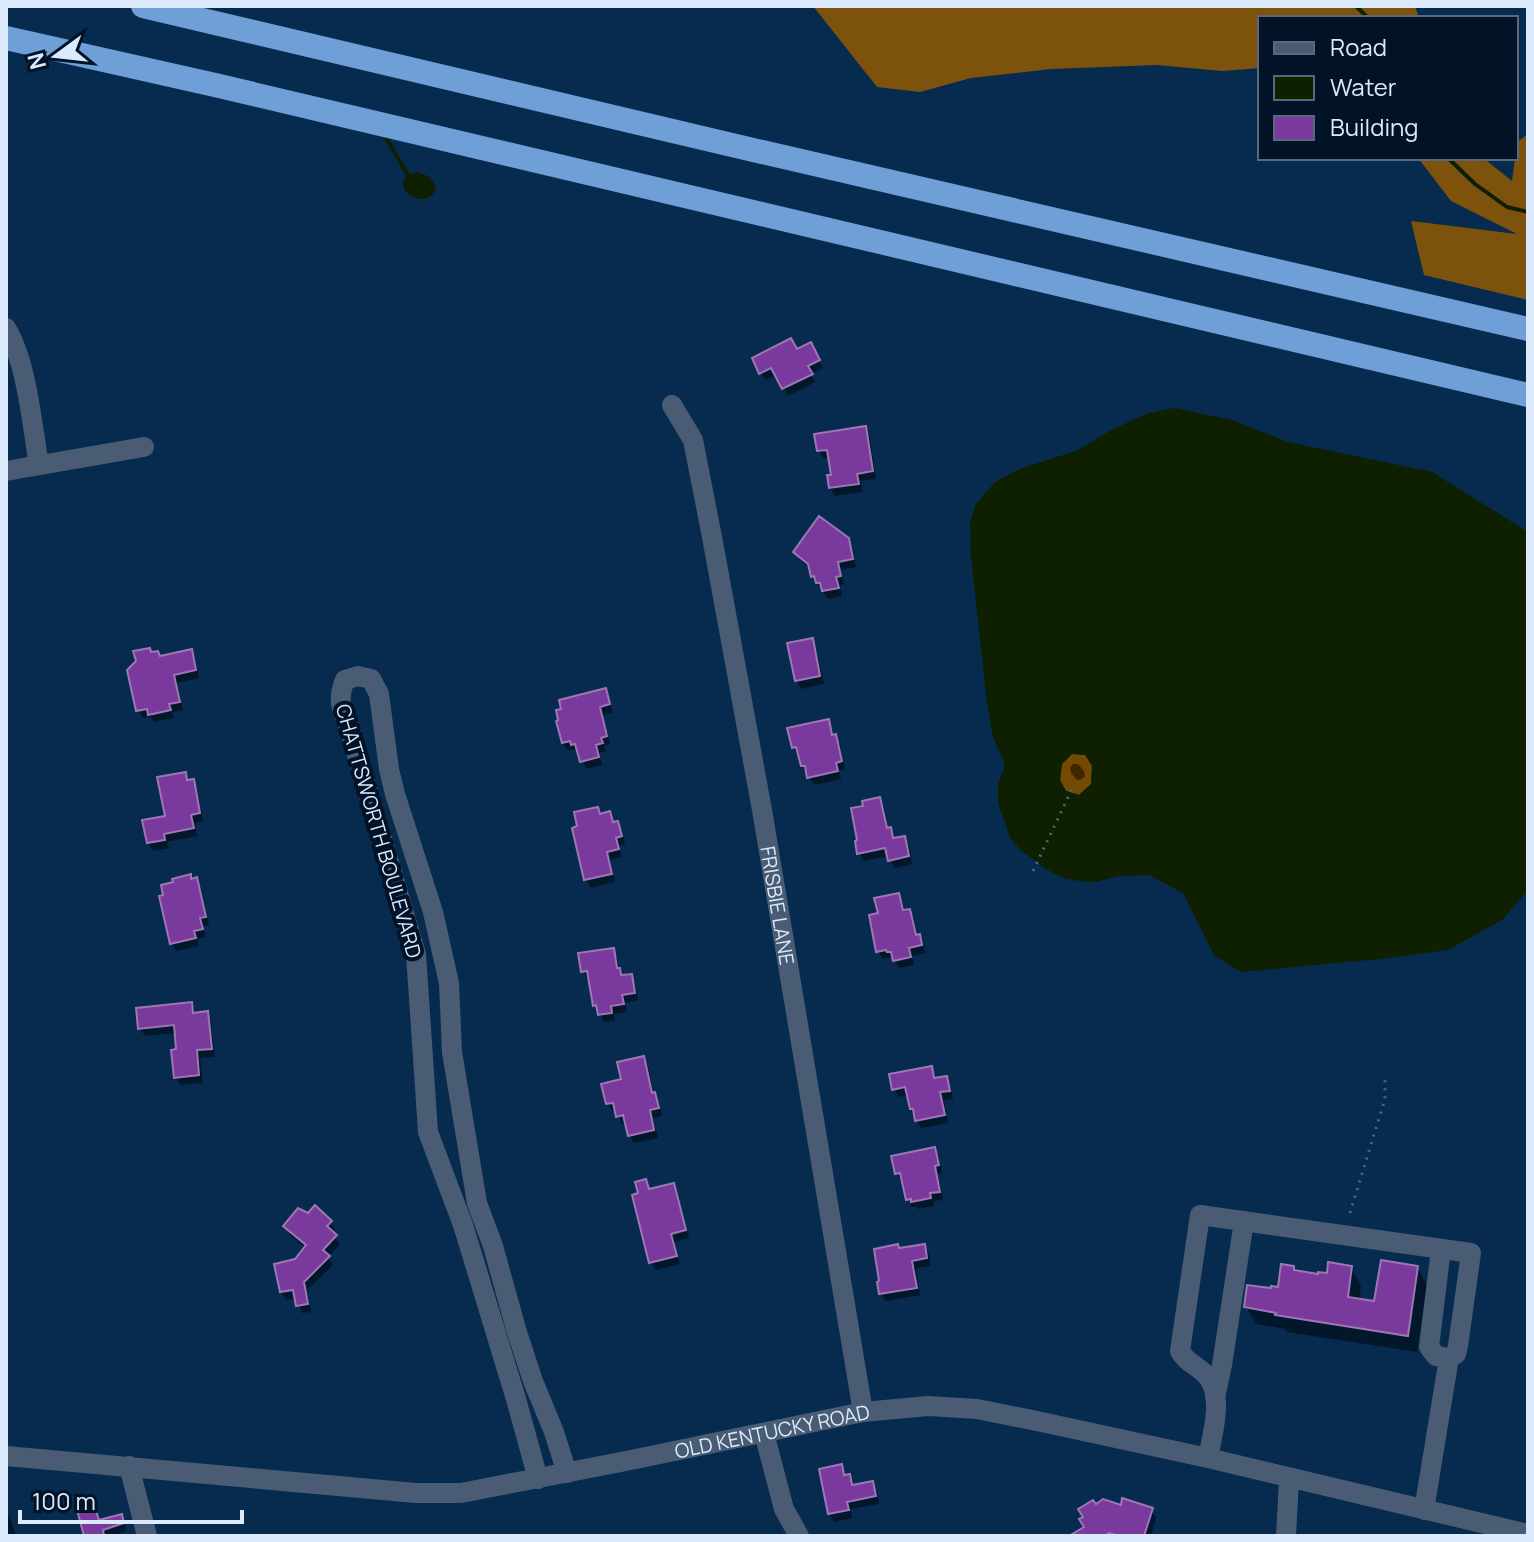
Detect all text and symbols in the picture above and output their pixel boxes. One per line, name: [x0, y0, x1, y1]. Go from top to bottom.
north arrow: [16, 16, 96, 96]
legend: [1258, 16, 1518, 160]
text: Road: [1330, 30, 1387, 63]
text: N: [20, 50, 53, 73]
text: Water: [1330, 70, 1397, 103]
text: Building: [1330, 110, 1418, 143]
street label: CHATTSWORTH BOULEVARD: [330, 701, 428, 961]
street label: FRISBIE LANE: [755, 844, 801, 967]
street label: OLD KENTUCKY ROAD: [672, 1397, 872, 1464]
scale bar: [20, 1474, 242, 1524]
text: 100 m: [32, 1484, 96, 1517]

